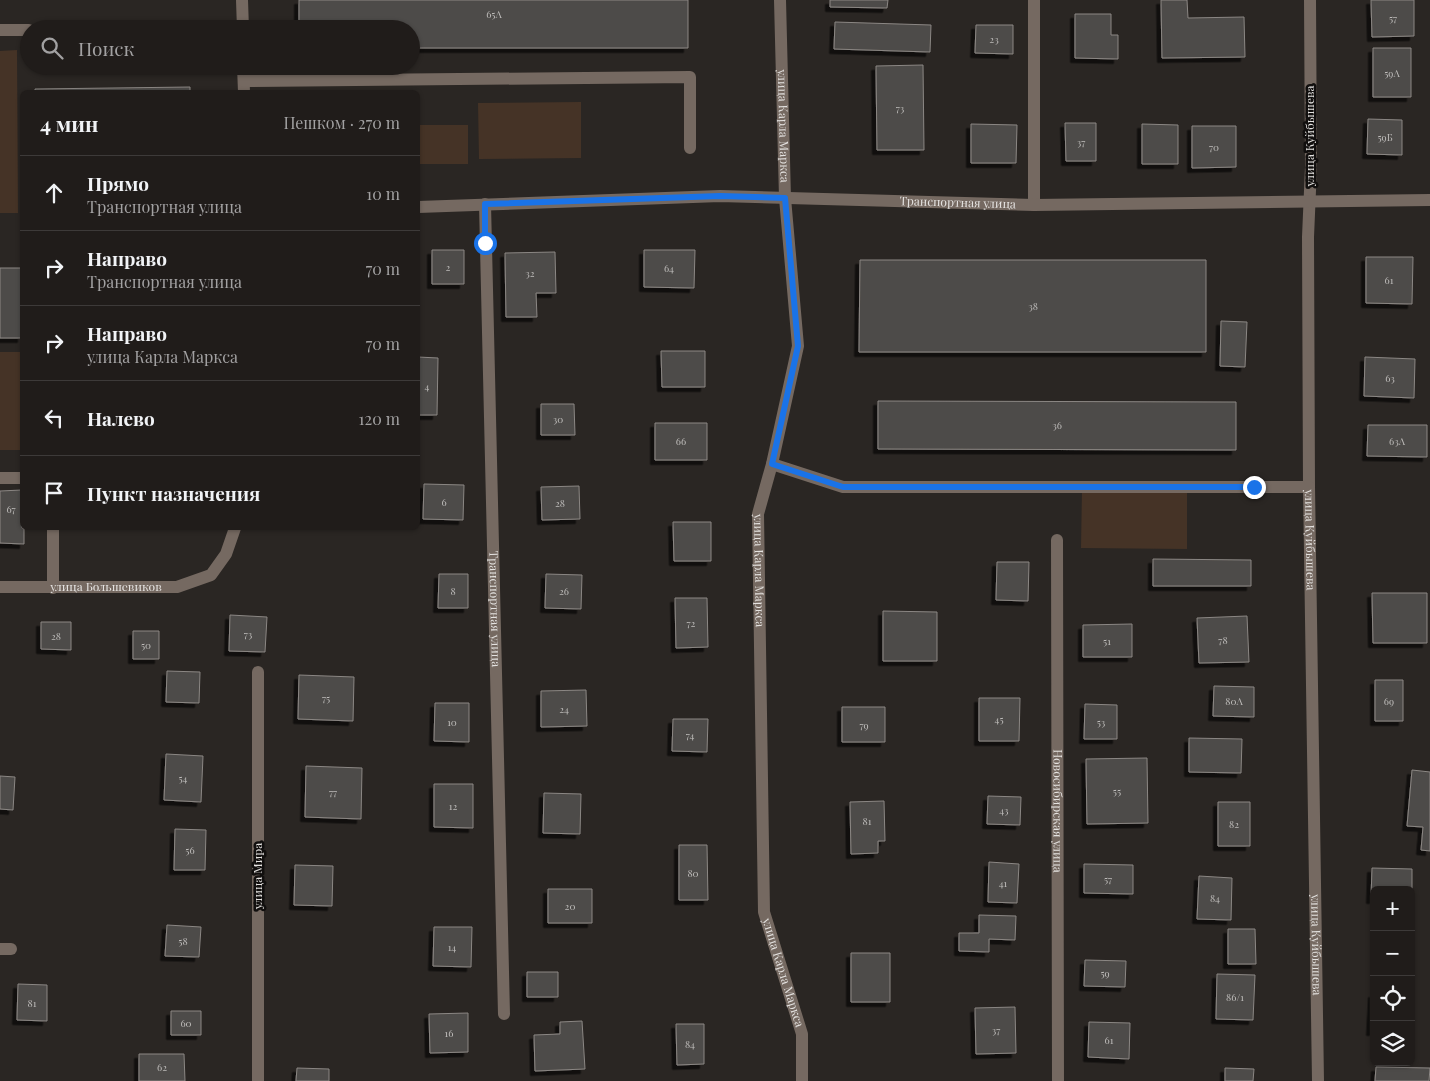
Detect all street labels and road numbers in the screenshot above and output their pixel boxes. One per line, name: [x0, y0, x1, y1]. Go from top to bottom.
street label: улица Карла Маркса: [775, 68, 794, 183]
street label: улица Куйбышева: [1301, 85, 1317, 188]
street label: Транспортная улица: [899, 192, 1016, 211]
street label: улица Куйбышева: [1302, 488, 1320, 591]
street label: улица Карла Маркса: [751, 513, 769, 627]
street label: Транспортная улица: [486, 550, 505, 667]
street label: улица Большевиков: [49, 578, 162, 594]
street label: Новосибирская улица: [1050, 749, 1067, 873]
street label: улица Мира: [249, 843, 265, 910]
street label: улица Куйбышева: [1308, 893, 1326, 996]
street label: улица Карла Маркса: [759, 915, 808, 1029]

